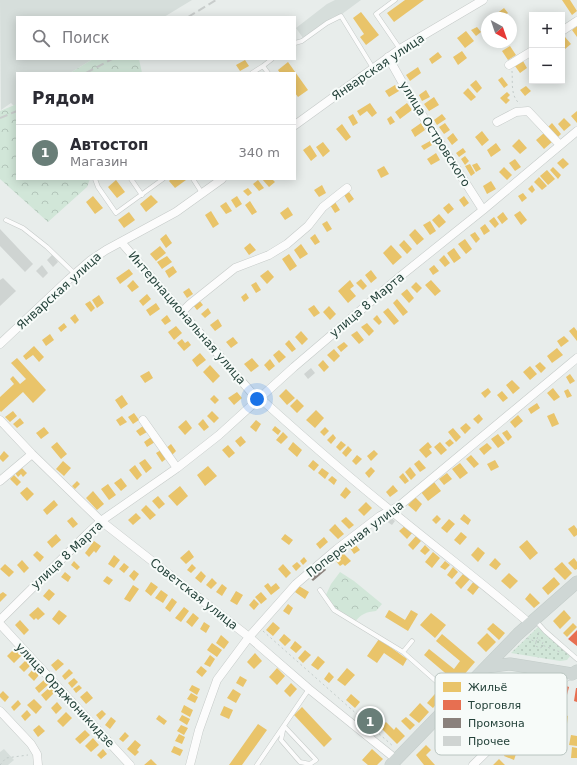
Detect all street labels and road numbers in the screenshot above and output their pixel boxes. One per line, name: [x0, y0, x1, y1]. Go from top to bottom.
street label: Январская улица: [329, 31, 427, 103]
street label: улица Островского: [397, 79, 473, 189]
street label: Январская улица: [14, 249, 104, 333]
street label: Интернациональная улица: [125, 249, 249, 387]
street label: улица 8 Марта: [327, 270, 407, 340]
street label: Поперечная улица: [304, 498, 406, 580]
street label: улица 8 Марта: [28, 518, 106, 592]
street label: Советская улица: [147, 555, 241, 633]
street label: улица Орджоникидзе: [13, 640, 117, 750]

